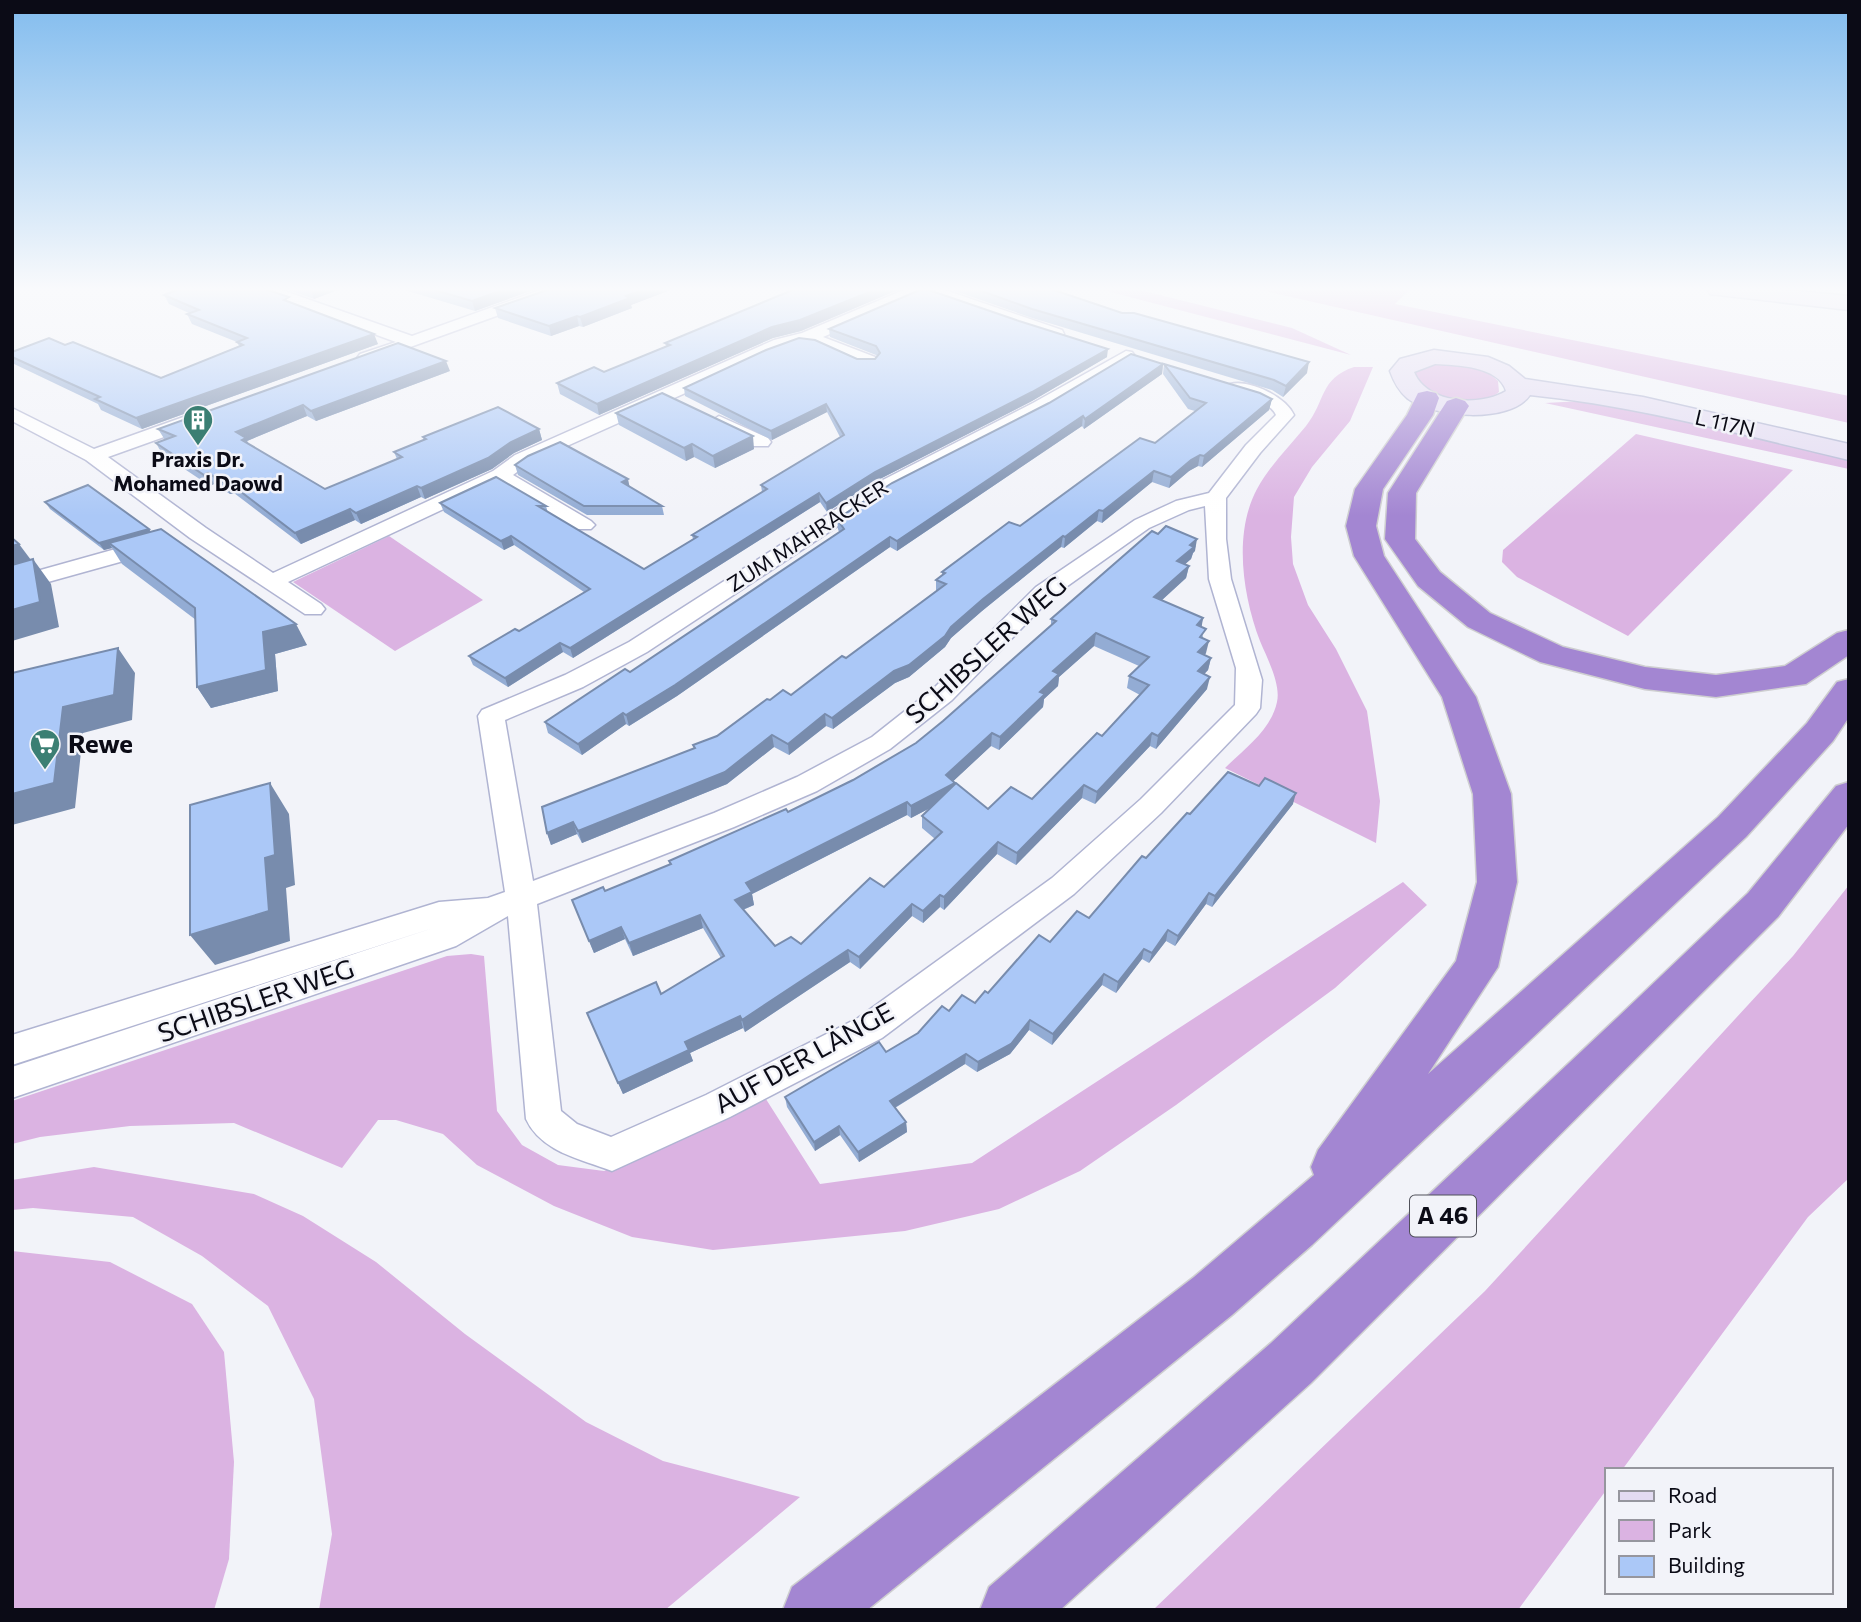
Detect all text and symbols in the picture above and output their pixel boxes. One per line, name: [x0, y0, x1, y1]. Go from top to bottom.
building icon: Praxis Dr. Mohamed Daowd: [181, 403, 215, 447]
street label: L 117N: [1693, 404, 1758, 442]
place label: Praxis Dr. Mohamed Daowd: [113, 446, 283, 495]
street label: ZUM MAHRACKER: [722, 473, 892, 596]
street label: SCHIBSLER WEG: [898, 569, 1072, 729]
supermarket icon: Rewe: [28, 727, 62, 771]
place label: Rewe: [68, 727, 133, 758]
street label: SCHIBSLER WEG: [153, 951, 358, 1048]
street label: AUF DER LÄNGE: [708, 995, 898, 1119]
road number: A 46: [1410, 1196, 1476, 1236]
legend: [1605, 1468, 1833, 1594]
text: Road: [1668, 1482, 1717, 1507]
text: Park: [1668, 1517, 1712, 1542]
text: Building: [1668, 1552, 1745, 1577]

